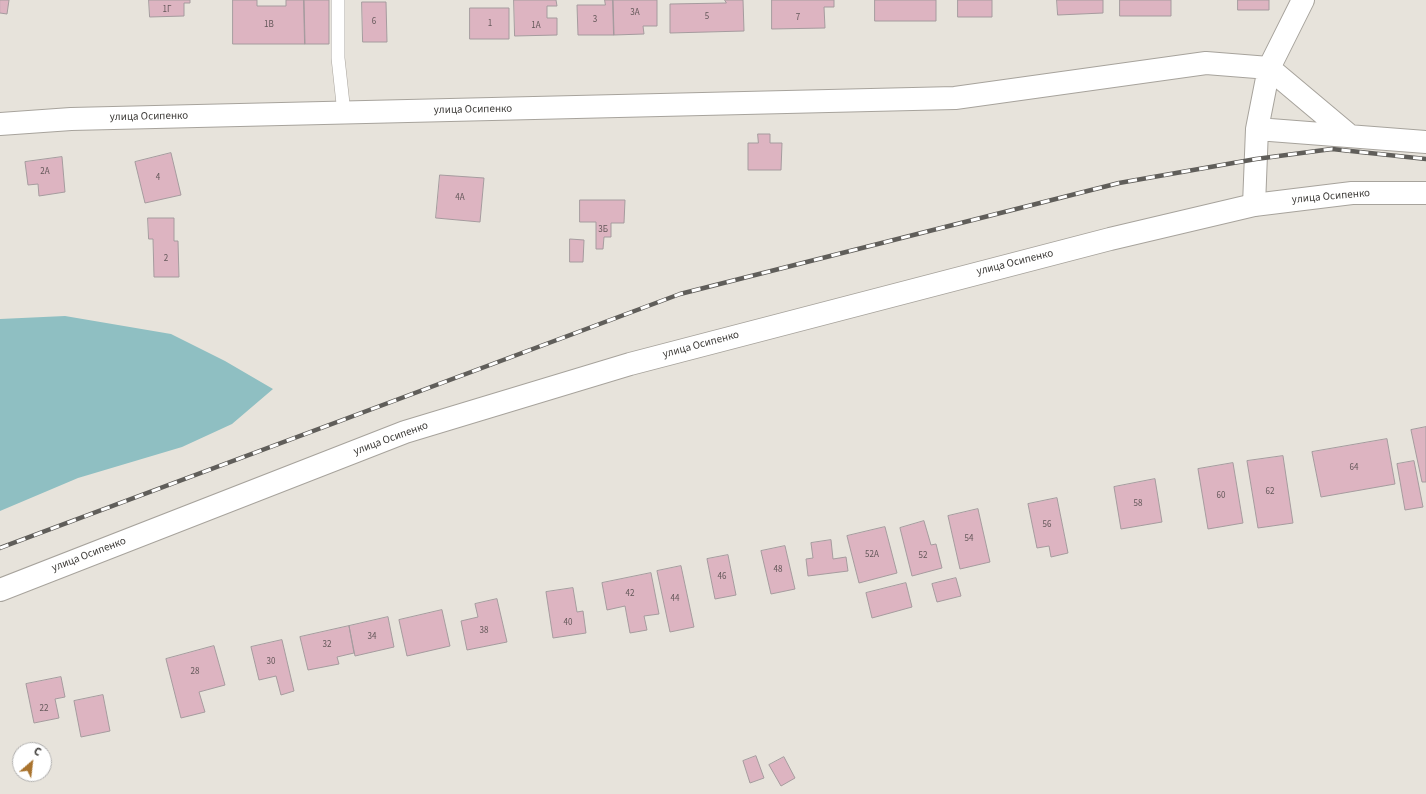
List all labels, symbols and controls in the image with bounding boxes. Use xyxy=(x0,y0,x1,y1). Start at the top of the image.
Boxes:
house number: 1Г xyxy=(163,5,171,15)
house number: 3А xyxy=(630,8,640,18)
house number: 5 xyxy=(705,12,709,22)
house number: 7 xyxy=(796,13,800,23)
house number: 3 xyxy=(593,15,597,25)
house number: 6 xyxy=(372,17,376,27)
house number: 1 xyxy=(488,19,492,29)
house number: 1В xyxy=(264,20,274,30)
house number: 1А xyxy=(531,21,541,31)
street label: улица Осипенко xyxy=(434,103,512,117)
street label: улица Осипенко xyxy=(110,110,188,124)
house number: 2А xyxy=(40,167,50,177)
house number: 4 xyxy=(156,173,160,183)
street label: улица Осипенко xyxy=(1291,187,1371,207)
house number: 4А xyxy=(455,193,465,203)
house number: 3Б xyxy=(598,225,608,235)
street label: улица Осипенко xyxy=(975,247,1055,279)
house number: 2 xyxy=(164,254,168,264)
street label: улица Осипенко xyxy=(661,328,741,362)
street label: улица Осипенко xyxy=(352,419,430,459)
house number: 64 xyxy=(1350,463,1358,473)
house number: 62 xyxy=(1266,487,1274,497)
house number: 60 xyxy=(1217,491,1225,501)
house number: 58 xyxy=(1134,499,1142,509)
house number: 56 xyxy=(1043,520,1051,530)
house number: 54 xyxy=(965,534,973,544)
street label: улица Осипенко xyxy=(50,535,128,575)
house number: 52А xyxy=(865,550,879,560)
house number: 52 xyxy=(919,551,927,561)
house number: 48 xyxy=(774,565,782,575)
house number: 46 xyxy=(718,572,726,582)
house number: 42 xyxy=(626,589,634,599)
house number: 44 xyxy=(671,594,679,604)
house number: 40 xyxy=(564,618,572,628)
house number: 38 xyxy=(480,626,488,636)
house number: 34 xyxy=(368,632,376,642)
house number: 32 xyxy=(323,640,331,650)
house number: 30 xyxy=(267,657,275,667)
house number: 28 xyxy=(191,667,199,677)
house number: 22 xyxy=(40,704,48,714)
north arrow xyxy=(12,742,52,782)
text: С xyxy=(31,744,44,760)

